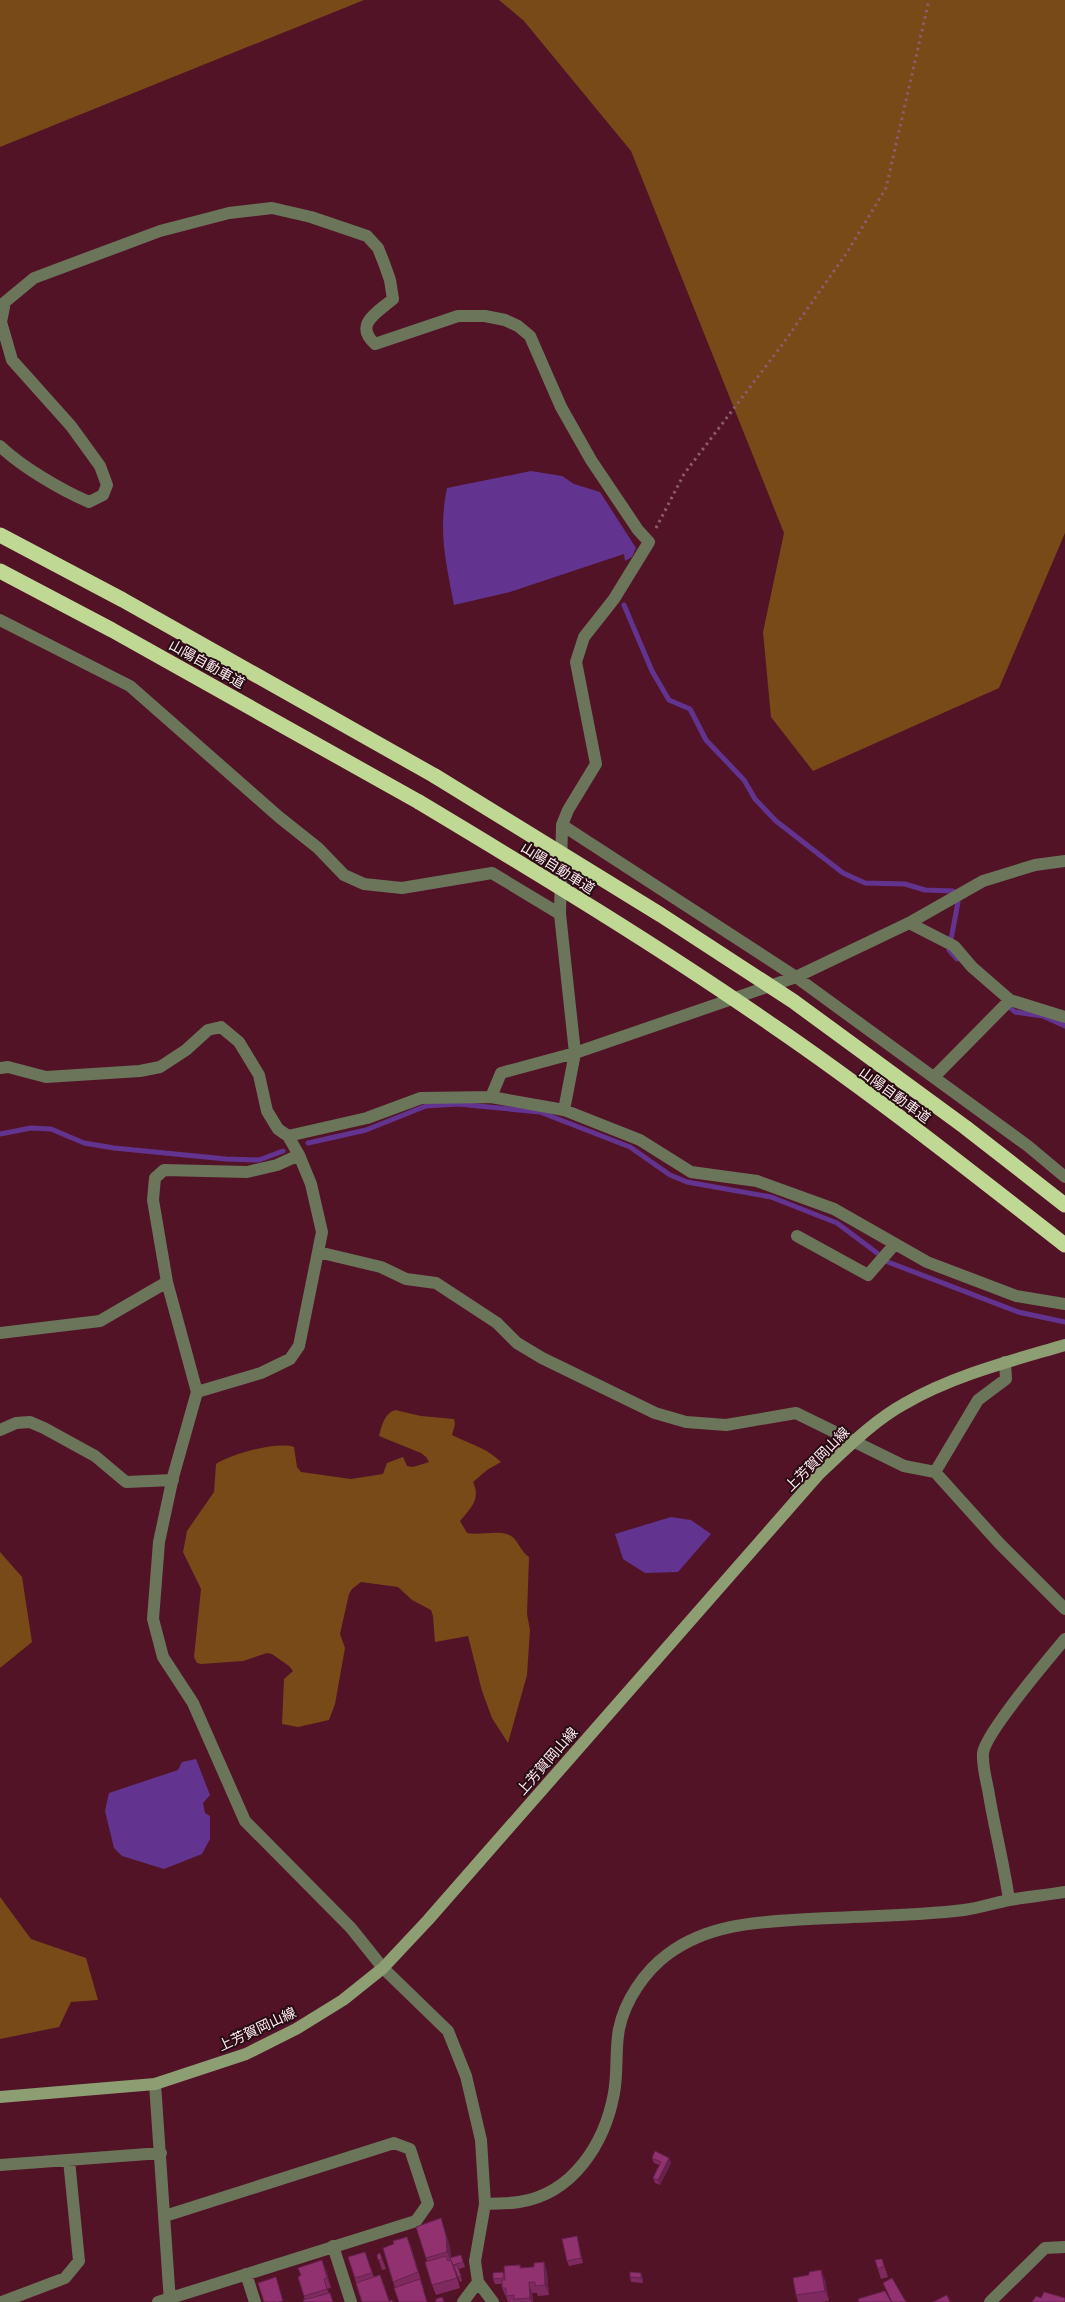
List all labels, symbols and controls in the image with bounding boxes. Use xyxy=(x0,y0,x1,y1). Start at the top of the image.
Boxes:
street label: 山陽自動車道 xyxy=(166,637,248,691)
street label: 山陽自動車道 xyxy=(518,839,598,897)
street label: 山陽自動車道 xyxy=(856,1064,934,1126)
street label: 上芳賀岡山線 xyxy=(782,1424,852,1494)
street label: 上芳賀岡山線 xyxy=(513,1724,581,1798)
street label: 上芳賀岡山線 xyxy=(216,2004,298,2054)

